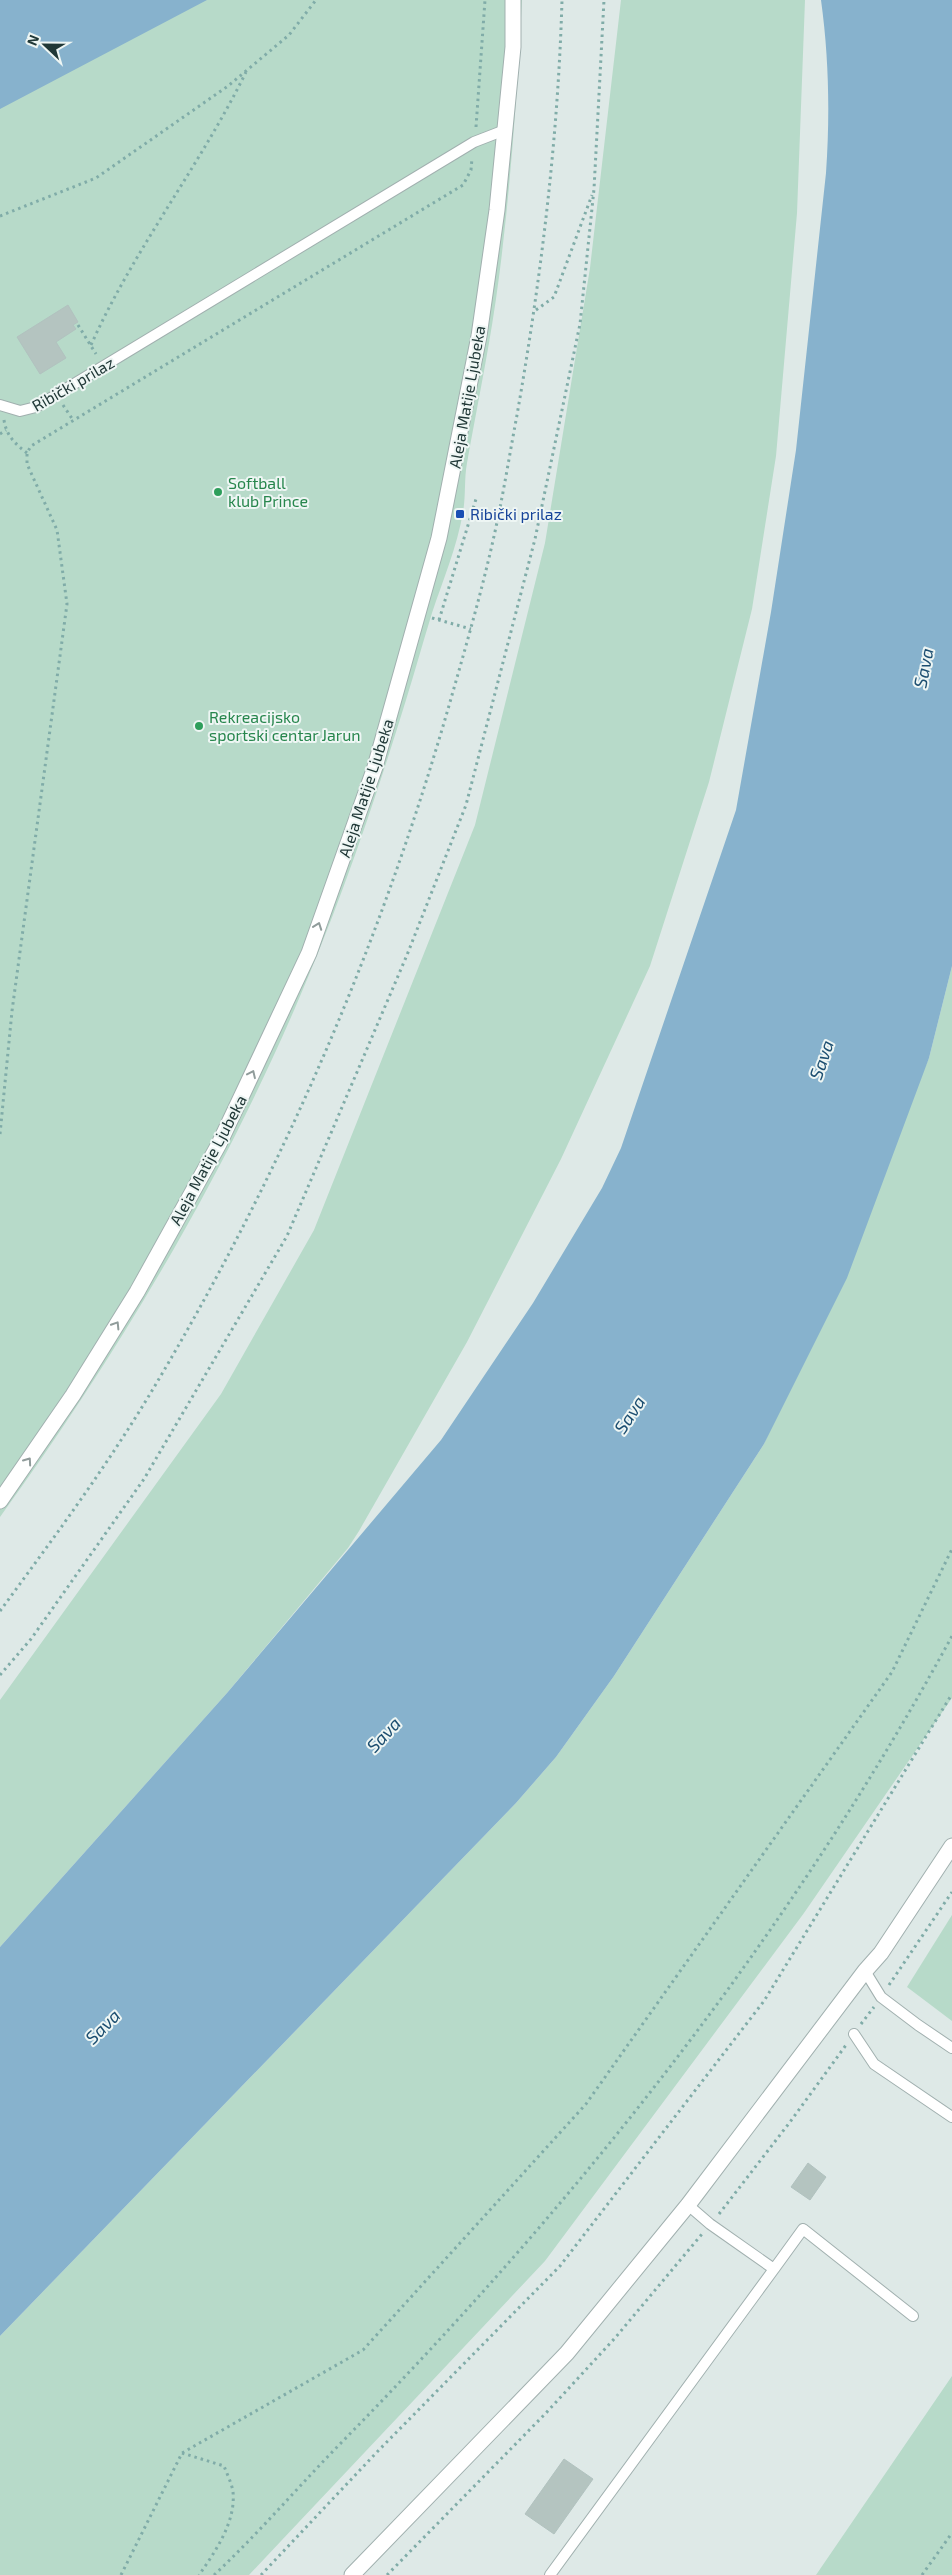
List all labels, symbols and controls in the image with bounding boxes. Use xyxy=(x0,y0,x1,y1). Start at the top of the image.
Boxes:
north arrow xyxy=(20,20,70,70)
text: N xyxy=(23,32,42,48)
street label: Aleja Matije Ljubeka xyxy=(445,324,489,470)
street label: Ribički prilaz xyxy=(28,352,117,415)
place label: Softball klub Prince xyxy=(228,473,308,510)
marker: Softball klub Prince xyxy=(212,486,224,498)
place label: Ribički prilaz xyxy=(470,504,562,523)
marker: Ribički prilaz xyxy=(454,508,466,520)
water label: Sava xyxy=(908,646,938,690)
place label: Rekreacijsko sportski centar Jarun xyxy=(209,707,361,744)
street label: Aleja Matije Ljubeka xyxy=(334,716,398,860)
marker: Rekreacijsko sportski centar Jarun xyxy=(193,720,205,732)
one-way arrow xyxy=(312,922,322,931)
water label: Sava xyxy=(804,1037,838,1082)
one-way arrow xyxy=(245,1070,256,1079)
street label: Aleja Matije Ljubeka xyxy=(165,1091,251,1229)
one-way arrow xyxy=(110,1321,120,1330)
water label: Sava xyxy=(609,1392,649,1437)
one-way arrow xyxy=(22,1457,31,1467)
water label: Sava xyxy=(361,1712,405,1757)
water label: Sava xyxy=(80,2004,124,2048)

